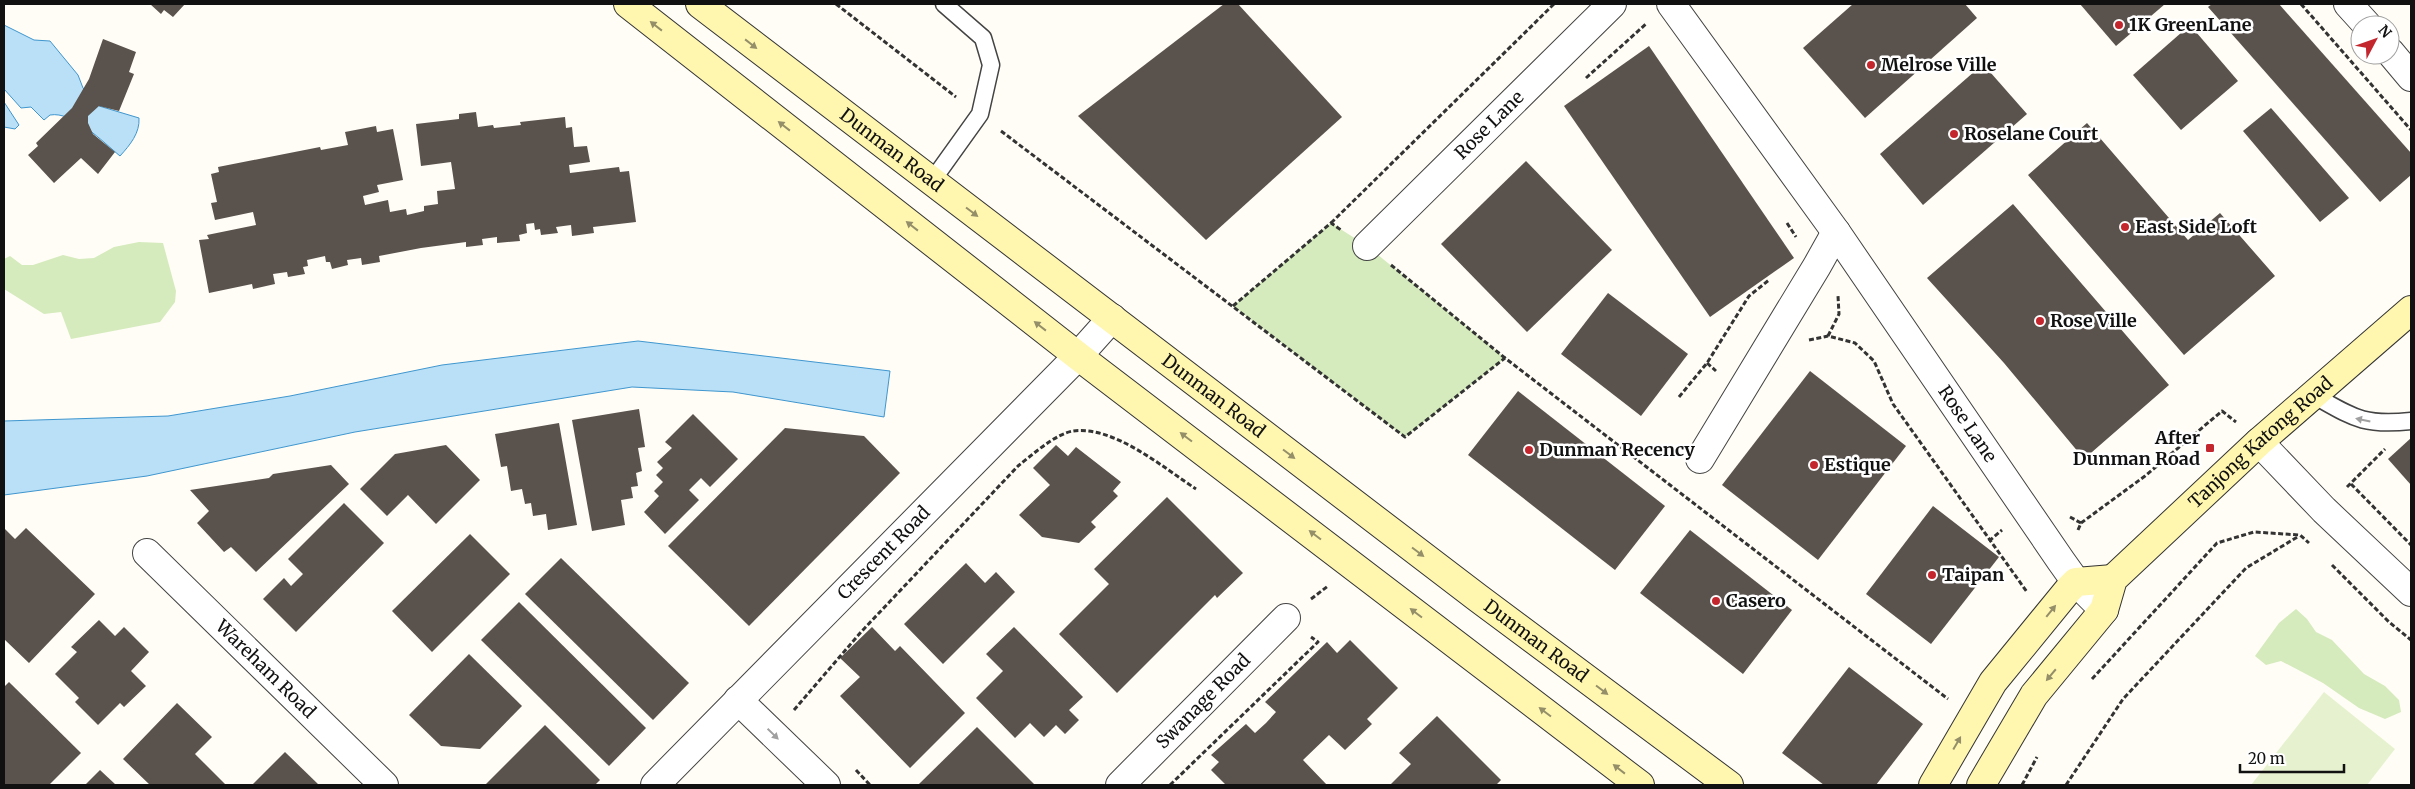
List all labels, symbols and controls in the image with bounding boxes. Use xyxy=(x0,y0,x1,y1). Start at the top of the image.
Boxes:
place label: 1K GreenLane xyxy=(2129,13,2252,36)
north arrow xyxy=(2350,15,2400,65)
marker: 1K GreenLane xyxy=(2113,19,2125,31)
one-way arrow xyxy=(650,20,663,31)
text: N xyxy=(2374,21,2395,42)
one-way arrow xyxy=(745,38,758,49)
place label: Melrose Ville xyxy=(1881,53,1997,76)
marker: Melrose Ville xyxy=(1865,59,1877,71)
street label: Rose Lane xyxy=(1450,86,1528,164)
street label: Dunman Road xyxy=(835,103,948,197)
one-way arrow xyxy=(778,120,791,131)
place label: Roselane Court xyxy=(1964,122,2099,145)
marker: Roselane Court xyxy=(1948,128,1960,140)
one-way arrow xyxy=(965,206,978,217)
place label: East Side Loft xyxy=(2135,215,2258,238)
one-way arrow xyxy=(906,220,919,231)
marker: East Side Loft xyxy=(2119,221,2131,233)
place label: Rose Ville xyxy=(2050,309,2137,332)
marker: Rose Ville xyxy=(2034,315,2046,327)
one-way arrow xyxy=(1034,320,1047,331)
street label: Dunman Road xyxy=(1157,349,1270,443)
street label: Tanjong Katong Road xyxy=(2183,371,2337,513)
street label: Rose Lane xyxy=(1933,381,2002,467)
one-way arrow xyxy=(2355,416,2370,424)
place label: After Dunman Road xyxy=(2073,426,2200,470)
one-way arrow xyxy=(1179,432,1193,442)
place label: Dunman Recency xyxy=(1539,438,1695,461)
marker: After Dunman Road xyxy=(2204,442,2216,454)
marker: Dunman Recency xyxy=(1523,444,1535,456)
one-way arrow xyxy=(1282,448,1295,459)
place label: Estique xyxy=(1824,453,1891,476)
marker: Estique xyxy=(1808,459,1820,471)
street label: Crescent Road xyxy=(832,501,935,604)
one-way arrow xyxy=(1309,530,1322,541)
one-way arrow xyxy=(1411,547,1424,558)
place label: Taipan xyxy=(1942,563,2004,586)
marker: Taipan xyxy=(1926,569,1938,581)
place label: Casero xyxy=(1726,589,1786,612)
street label: Dunman Road xyxy=(1479,594,1593,687)
marker: Casero xyxy=(1710,595,1722,607)
one-way arrow xyxy=(2046,605,2057,618)
one-way arrow xyxy=(1410,607,1423,618)
street label: Wareham Road xyxy=(210,614,321,723)
street label: Swanage Road xyxy=(1151,648,1255,753)
one-way arrow xyxy=(2045,668,2056,681)
one-way arrow xyxy=(1595,685,1608,696)
one-way arrow xyxy=(1539,706,1552,717)
one-way arrow xyxy=(767,728,779,740)
one-way arrow xyxy=(1953,736,1962,750)
scale bar xyxy=(2240,742,2344,774)
text: 20 m xyxy=(2248,749,2285,768)
one-way arrow xyxy=(1613,763,1626,774)

